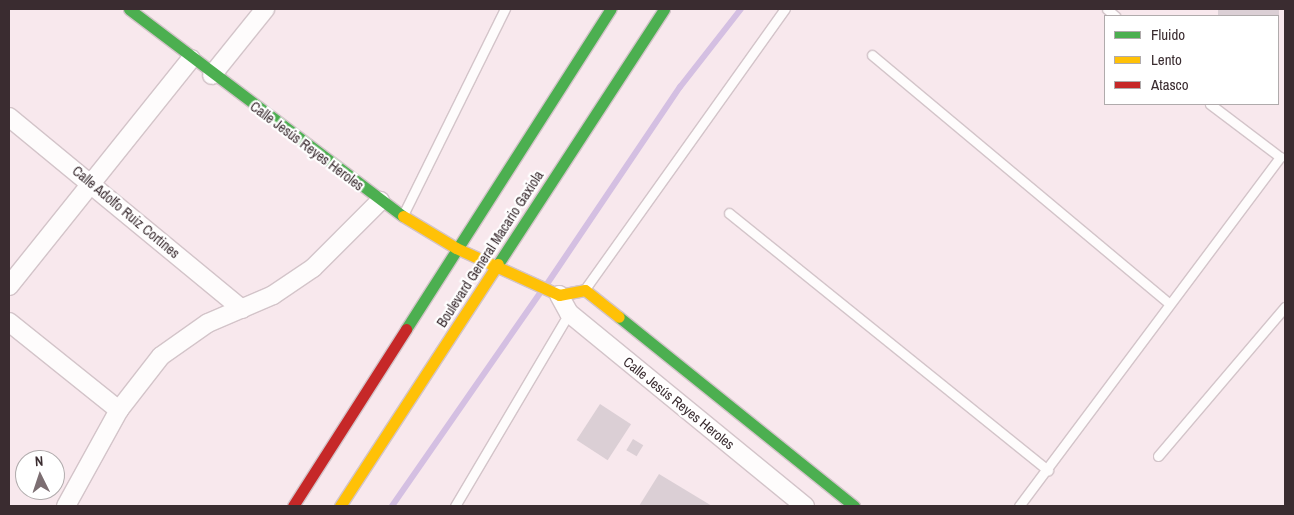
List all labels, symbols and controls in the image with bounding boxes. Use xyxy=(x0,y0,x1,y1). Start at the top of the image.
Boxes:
legend xyxy=(1104,15,1279,105)
text: Fluido xyxy=(1151,24,1185,45)
text: Lento xyxy=(1151,49,1182,70)
text: Atasco xyxy=(1151,74,1189,95)
street label: Calle Jesús Reyes Heroles xyxy=(247,98,367,194)
street label: Calle Adolfo Ruiz Cortines xyxy=(69,162,183,262)
street label: Boulevard General Macario Gaxiola xyxy=(433,168,547,330)
street label: Calle Jesús Reyes Heroles xyxy=(620,353,738,453)
north arrow xyxy=(15,450,65,500)
text: N xyxy=(34,452,44,470)

